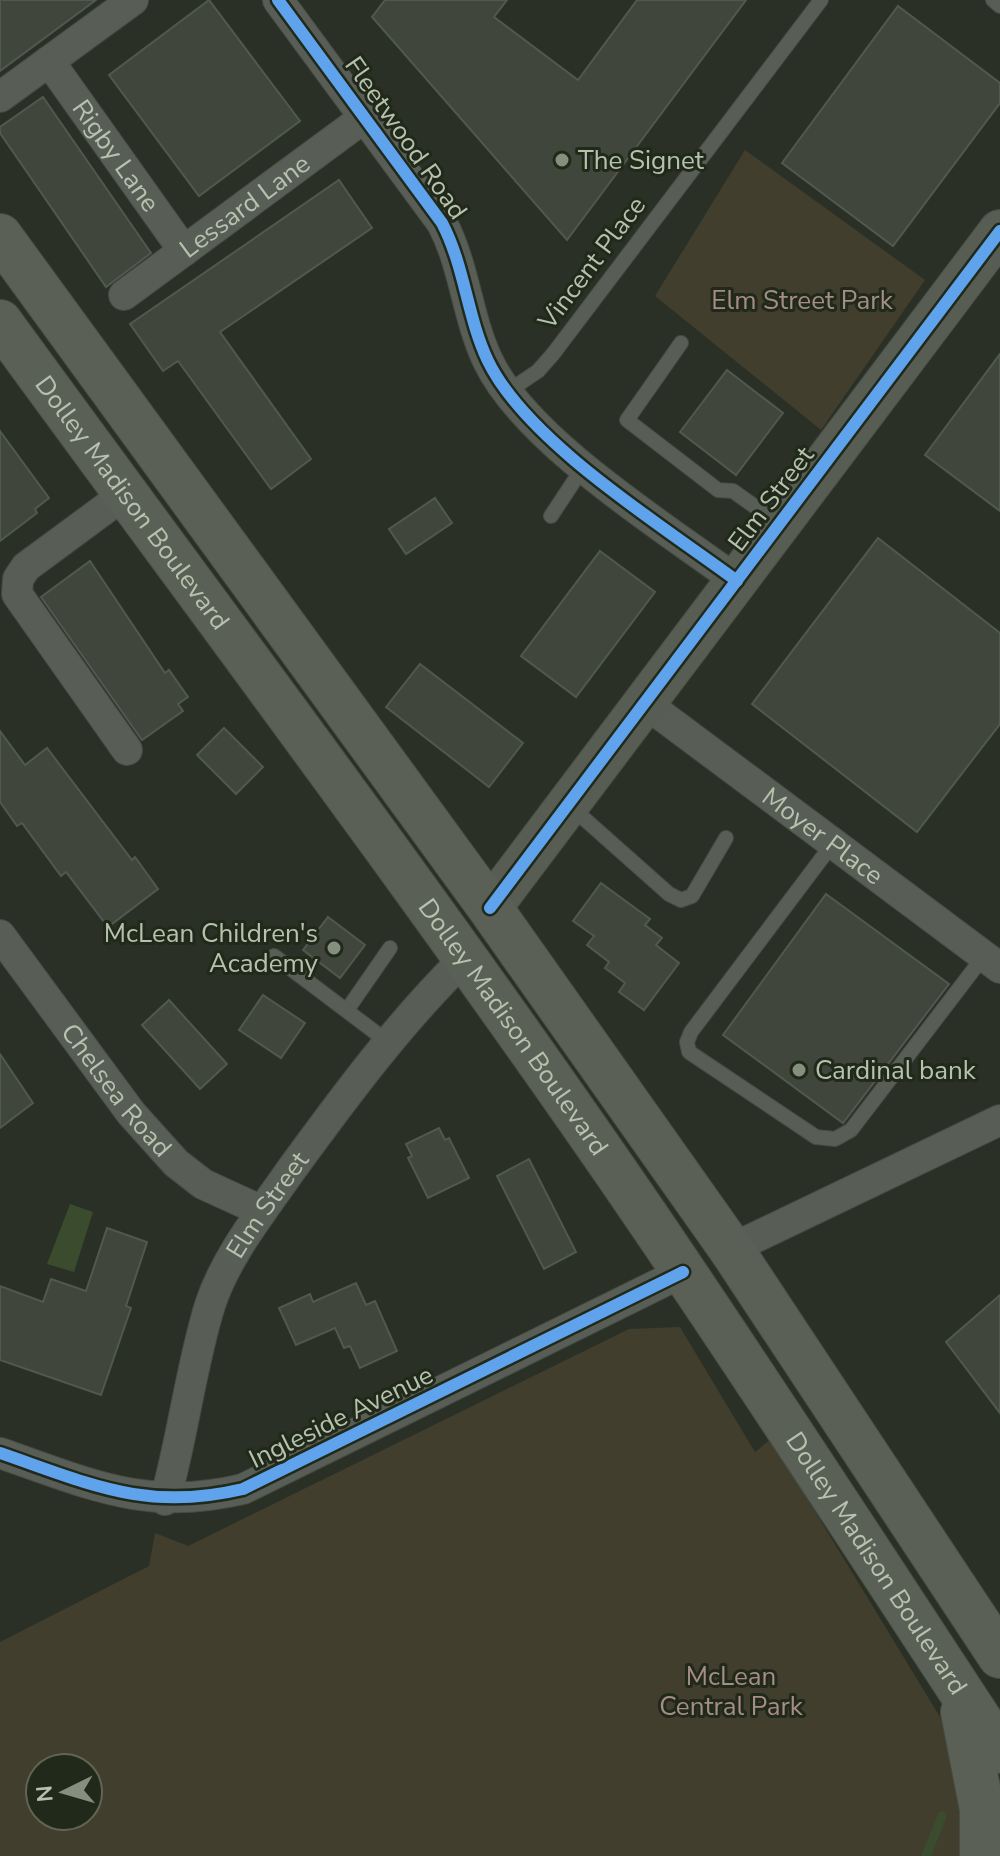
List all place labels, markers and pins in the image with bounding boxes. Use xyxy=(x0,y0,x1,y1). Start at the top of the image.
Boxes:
place label: The Signet xyxy=(578,143,705,178)
marker: The Signet xyxy=(553,151,571,169)
place label: McLean Children's Academy xyxy=(104,916,319,981)
marker: McLean Children's Academy xyxy=(325,939,343,957)
place label: Cardinal bank xyxy=(815,1053,977,1088)
marker: Cardinal bank xyxy=(790,1061,808,1079)

